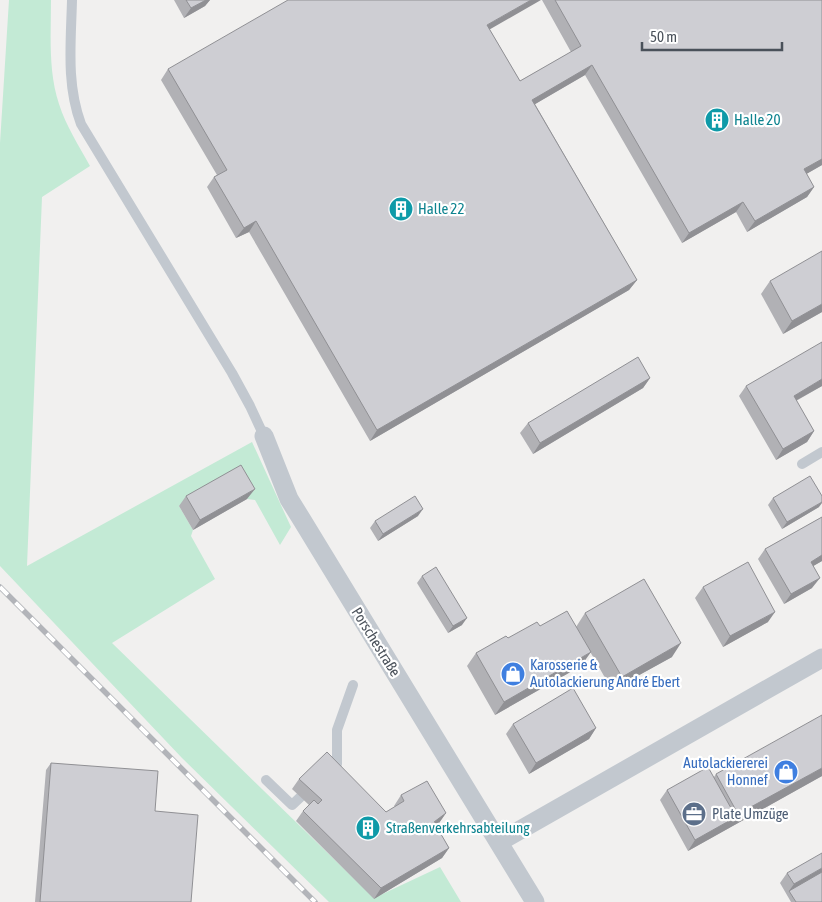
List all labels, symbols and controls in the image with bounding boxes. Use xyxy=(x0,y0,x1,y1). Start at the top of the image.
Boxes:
scale bar xyxy=(642,20,782,52)
text: 50 m xyxy=(650,28,677,45)
building icon: Halle 20 xyxy=(704,107,730,133)
place label: Halle 20 xyxy=(734,111,780,128)
building icon: Halle 22 xyxy=(388,196,414,222)
place label: Halle 22 xyxy=(418,200,464,217)
street label: Porschestraße xyxy=(348,604,404,680)
place label: Karosserie & Autolackierung André Ebert xyxy=(530,656,680,690)
shop icon: Karosserie & Autolackierung André Ebert xyxy=(500,661,526,687)
place label: Autolackiererei Honnef xyxy=(683,754,768,788)
shop icon: Autolackiererei Honnef xyxy=(773,759,799,785)
office icon: Plate Umzüge xyxy=(681,801,707,827)
place label: Plate Umzüge xyxy=(712,805,789,822)
building icon: Straßenverkehrsabteilung xyxy=(355,815,381,841)
place label: Straßenverkehrsabteilung xyxy=(386,819,530,836)

